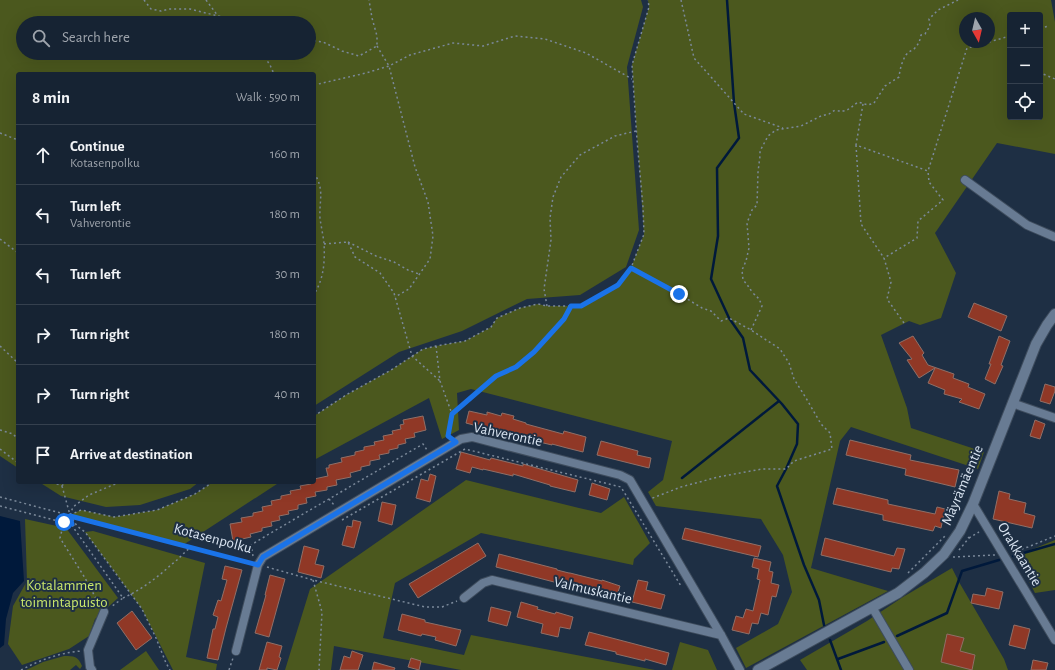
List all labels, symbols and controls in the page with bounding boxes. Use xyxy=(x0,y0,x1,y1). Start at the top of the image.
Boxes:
north arrow xyxy=(959,12,995,48)
map controls xyxy=(1007,12,1043,120)
button: + xyxy=(1007,12,1043,48)
search box xyxy=(16,16,316,60)
icon: search xyxy=(30,27,52,49)
text: Search here xyxy=(62,30,130,45)
button: − xyxy=(1007,48,1043,84)
button: locate xyxy=(1007,84,1043,120)
text: 8 min xyxy=(32,89,70,106)
text: Walk · 590 m xyxy=(236,91,300,104)
text: Continue xyxy=(70,139,125,154)
icon: ahead xyxy=(32,144,54,166)
text: 160 m xyxy=(270,148,300,161)
text: Kotasenpolku xyxy=(70,157,140,170)
text: Turn left xyxy=(70,199,121,214)
icon: left xyxy=(32,204,54,226)
text: 180 m xyxy=(270,208,300,221)
text: Vahverontie xyxy=(70,217,131,230)
icon: left xyxy=(32,264,54,286)
text: Turn left xyxy=(70,267,121,282)
text: 30 m xyxy=(275,268,300,281)
route end xyxy=(670,285,688,303)
icon: right xyxy=(32,324,54,346)
text: Turn right xyxy=(70,327,129,342)
text: 180 m xyxy=(270,328,300,341)
icon: right xyxy=(32,384,54,406)
text: Turn right xyxy=(70,387,129,402)
text: 40 m xyxy=(274,388,300,401)
street label: Vahverontie xyxy=(472,420,544,449)
street label: Mäyrämäentie xyxy=(939,443,986,527)
icon: arrive xyxy=(32,444,54,466)
text: Arrive at destination xyxy=(70,447,193,462)
route start xyxy=(55,513,73,531)
street label: Orakkaantie xyxy=(995,520,1044,589)
street label: Kotasenpolku xyxy=(172,521,254,556)
street label: Valmuskantie xyxy=(552,574,634,607)
park label: Kotalammen toimintapuisto xyxy=(20,578,108,610)

